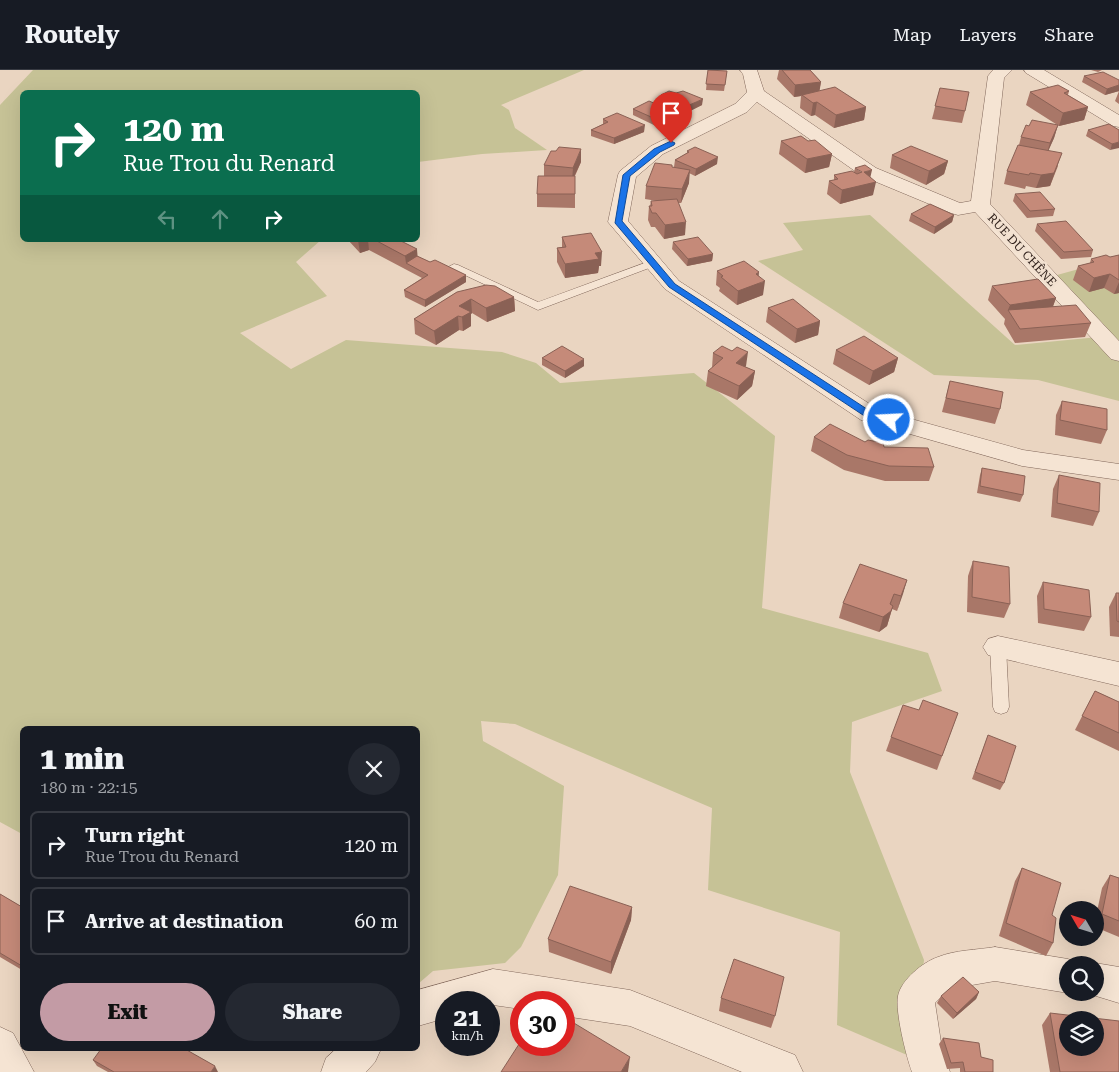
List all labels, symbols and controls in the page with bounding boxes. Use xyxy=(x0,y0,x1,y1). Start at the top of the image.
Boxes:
text: Routely xyxy=(25,21,120,49)
text: Map xyxy=(893,24,932,45)
text: Layers xyxy=(960,24,1016,45)
text: Share xyxy=(1044,24,1094,45)
pin xyxy=(650,92,692,143)
icon: arrive xyxy=(657,99,685,127)
text: 120 m xyxy=(123,109,224,150)
icon: right xyxy=(40,110,105,175)
text: Rue Trou du Renard xyxy=(123,151,335,176)
icon: left xyxy=(153,205,181,233)
icon: ahead xyxy=(206,205,234,233)
icon: right xyxy=(259,205,287,233)
street label: RUE DU CHÊNE xyxy=(985,211,1059,289)
position arrow xyxy=(862,393,914,445)
text: 1 min xyxy=(40,741,124,776)
button: close xyxy=(348,743,400,795)
text: 180 m · 22:15 xyxy=(40,778,138,797)
text: Turn right xyxy=(85,824,185,847)
icon: right xyxy=(42,831,70,859)
text: 120 m xyxy=(344,834,398,857)
text: Rue Trou du Renard xyxy=(85,847,239,866)
north arrow xyxy=(1059,901,1104,946)
map controls xyxy=(1059,901,1104,1056)
icon: arrive xyxy=(42,907,70,935)
text: Arrive at destination xyxy=(85,910,283,933)
text: 60 m xyxy=(355,910,398,933)
button: search xyxy=(1059,956,1104,1001)
button: Exit xyxy=(40,983,215,1041)
button: Share xyxy=(225,983,400,1041)
speed limit sign: 30 xyxy=(510,991,575,1056)
text: 21 xyxy=(453,1003,482,1032)
button: layers xyxy=(1059,1011,1104,1056)
text: km/h xyxy=(451,1029,484,1043)

